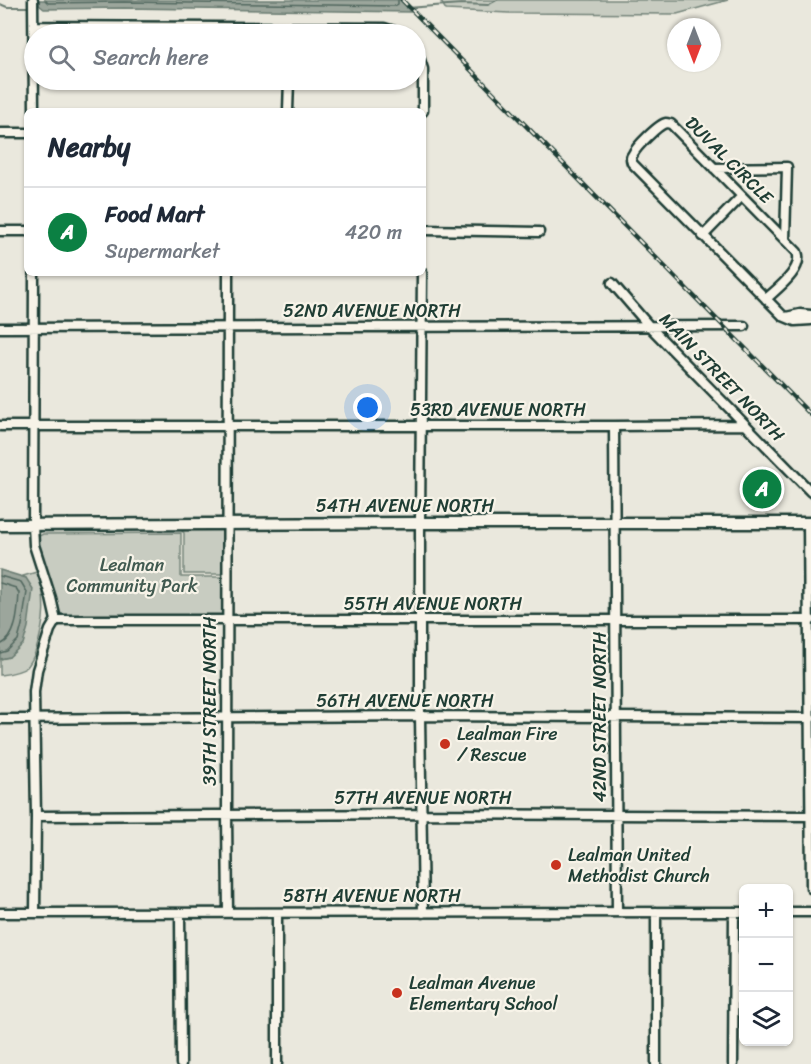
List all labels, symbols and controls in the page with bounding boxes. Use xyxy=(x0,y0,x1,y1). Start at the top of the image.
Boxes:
north arrow xyxy=(667,18,721,72)
search box xyxy=(24,24,426,90)
text: Search here xyxy=(93,38,209,77)
icon: search xyxy=(45,41,78,74)
street label: DUVAL CIRCLE xyxy=(677,108,782,213)
text: Nearby xyxy=(48,124,130,170)
text: Food Mart xyxy=(105,195,204,234)
text: A xyxy=(61,215,74,250)
text: 420 m xyxy=(345,215,402,250)
text: Supermarket xyxy=(105,234,220,269)
street label: 52ND AVENUE NORTH xyxy=(283,295,461,327)
street label: MAIN STREET NORTH xyxy=(651,305,793,450)
your location xyxy=(353,393,382,422)
street label: 53RD AVENUE NORTH xyxy=(410,394,586,426)
pin: A xyxy=(742,466,782,512)
street label: 54TH AVENUE NORTH xyxy=(316,490,495,522)
park label: Lealman Community Park xyxy=(66,549,198,602)
street label: 55TH AVENUE NORTH xyxy=(344,588,522,620)
street label: 39TH STREET NORTH xyxy=(194,616,226,786)
street label: 42ND STREET NORTH xyxy=(584,632,616,802)
street label: 56TH AVENUE NORTH xyxy=(316,685,494,717)
place label: Lealman Fire / Rescue xyxy=(457,718,557,771)
marker: Lealman Fire / Rescue xyxy=(438,737,452,751)
street label: 57TH AVENUE NORTH xyxy=(334,782,512,814)
place label: Lealman United Methodist Church xyxy=(568,839,710,892)
marker: Lealman United Methodist Church xyxy=(549,858,563,872)
street label: 58TH AVENUE NORTH xyxy=(283,880,461,912)
map controls xyxy=(739,884,793,1046)
button: + xyxy=(739,884,793,938)
button: − xyxy=(739,938,793,992)
place label: Lealman Avenue Elementary School xyxy=(409,967,558,1020)
marker: Lealman Avenue Elementary School xyxy=(390,986,404,1000)
button: layers xyxy=(739,992,793,1046)

